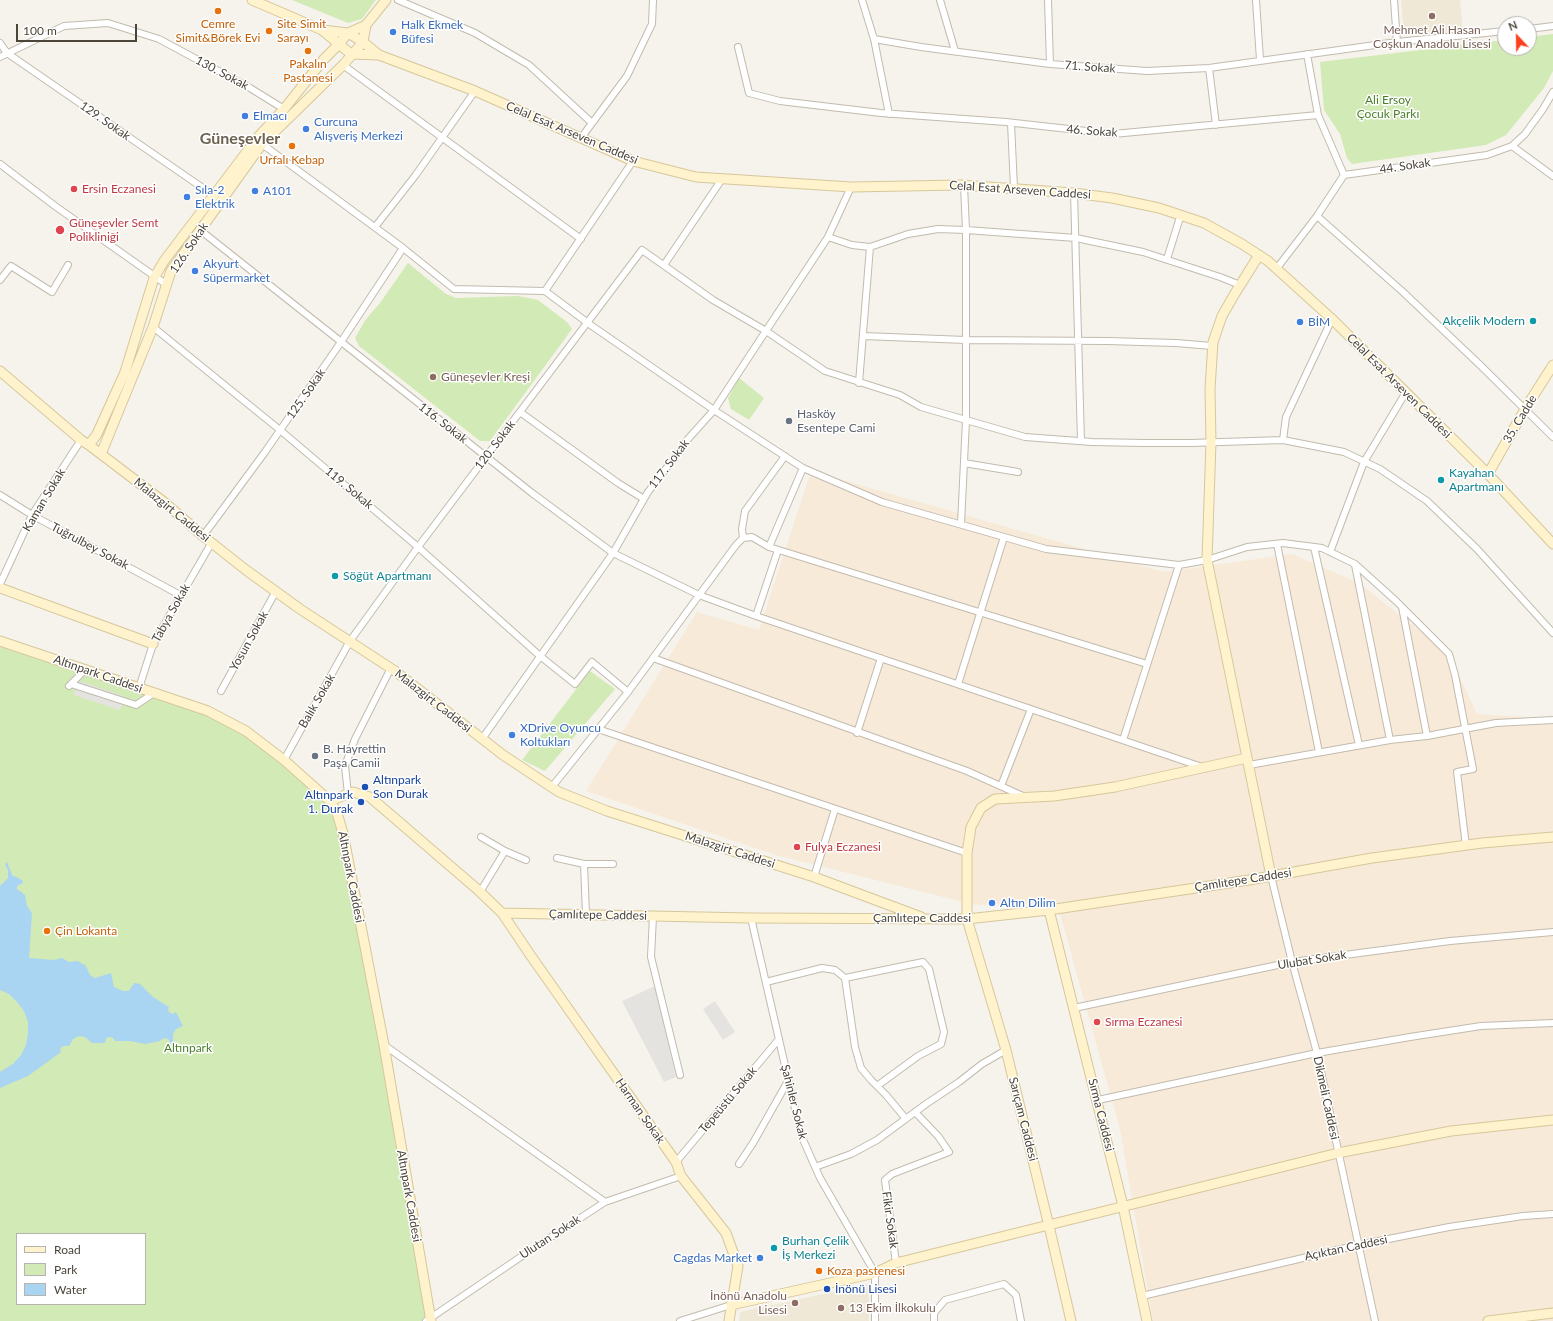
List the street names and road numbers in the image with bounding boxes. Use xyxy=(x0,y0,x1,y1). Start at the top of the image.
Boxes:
street label: 130. Sokak xyxy=(193,53,251,93)
street label: 71. Sokak xyxy=(1064,58,1116,76)
street label: 129. Sokak xyxy=(77,98,133,144)
street label: Celal Esat Arseven Caddesi xyxy=(504,99,640,167)
street label: 46. Sokak xyxy=(1066,122,1118,140)
street label: 44. Sokak xyxy=(1379,155,1431,177)
street label: Celal Esat Arseven Caddesi xyxy=(949,178,1091,202)
street label: 126. Sokak xyxy=(167,220,211,276)
street label: Celal Esat Arseven Caddesi xyxy=(1344,331,1454,441)
street label: 125. Sokak xyxy=(283,366,329,422)
street label: 35. Cadde xyxy=(1500,392,1540,446)
street label: 116. Sokak xyxy=(416,399,470,447)
street label: 120. Sokak xyxy=(472,417,518,473)
street label: 117. Sokak xyxy=(646,436,692,492)
street label: 119. Sokak xyxy=(322,464,376,512)
street label: Kaman Sokak xyxy=(20,466,68,534)
street label: Malazgirt Caddesi xyxy=(131,475,213,545)
street label: Tuğrulbey Sokak xyxy=(49,519,131,573)
street label: Tabya Sokak xyxy=(149,581,193,645)
street label: Yosun Sokak xyxy=(227,609,271,673)
street label: Altınpark Caddesi xyxy=(52,652,144,696)
street label: Malazgirt Caddesi xyxy=(392,666,474,736)
street label: Balık Sokak xyxy=(296,671,338,731)
street label: Malazgirt Caddesi xyxy=(683,829,777,871)
street label: Altınpark Caddesi xyxy=(335,830,367,924)
street label: Çamlıtepe Caddesi xyxy=(1193,865,1293,895)
street label: Çamlıtepe Caddesi xyxy=(549,907,647,923)
street label: Çamlıtepe Caddesi xyxy=(873,911,971,925)
street label: Ulubat Sokak xyxy=(1276,947,1348,973)
street label: Dikmeli Caddesi xyxy=(1310,1055,1342,1141)
street label: Şahinler Sokak xyxy=(778,1063,810,1141)
street label: Tepeüstü Sokak xyxy=(696,1064,760,1136)
street label: Sarıçam Caddesi xyxy=(1006,1075,1040,1163)
street label: Harman Sokak xyxy=(612,1076,668,1146)
street label: Sırma Caddesi xyxy=(1085,1077,1117,1153)
street label: Altınpark Caddesi xyxy=(394,1149,424,1243)
street label: Fikir Sokak xyxy=(879,1191,901,1249)
street label: Ulutan Sokak xyxy=(517,1212,583,1262)
street label: Açıktan Caddesi xyxy=(1303,1232,1389,1264)

